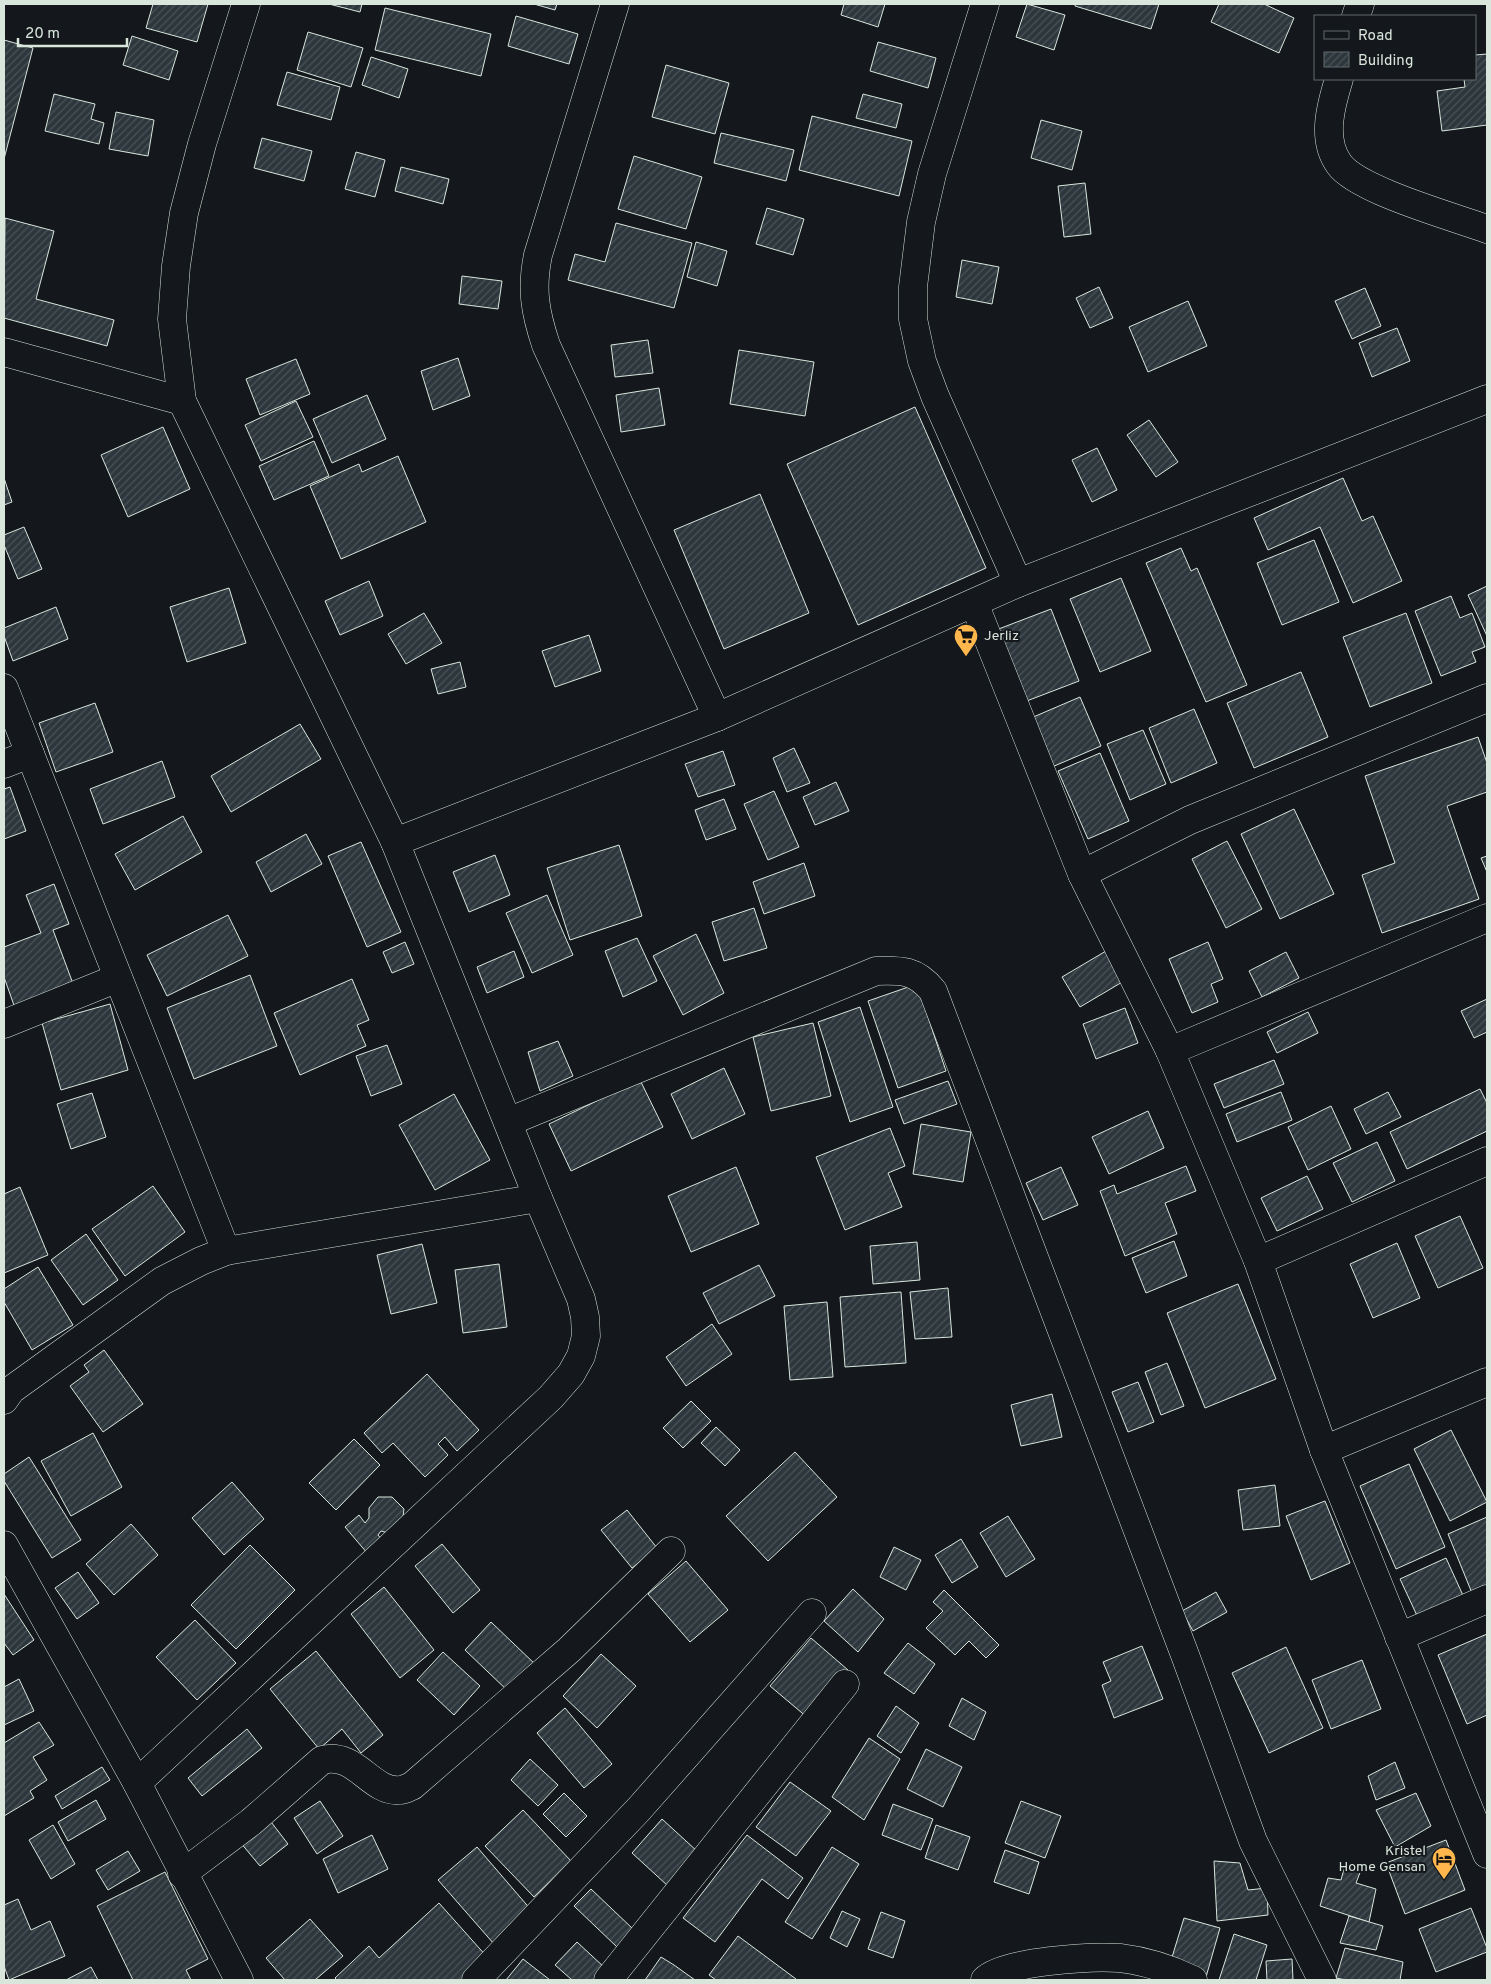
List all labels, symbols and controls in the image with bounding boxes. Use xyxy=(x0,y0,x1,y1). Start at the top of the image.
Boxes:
scale bar xyxy=(18,15,126,47)
legend xyxy=(1314,15,1476,80)
text: 20 m xyxy=(25,25,60,44)
text: Road xyxy=(1358,27,1393,46)
text: Building xyxy=(1358,52,1413,71)
supermarket icon: Jerliz xyxy=(953,623,979,657)
place label: Jerliz xyxy=(984,628,1019,645)
place label: Kristel Home Gensan xyxy=(1339,1843,1426,1876)
hotel icon: Kristel Home Gensan xyxy=(1431,1846,1457,1880)

